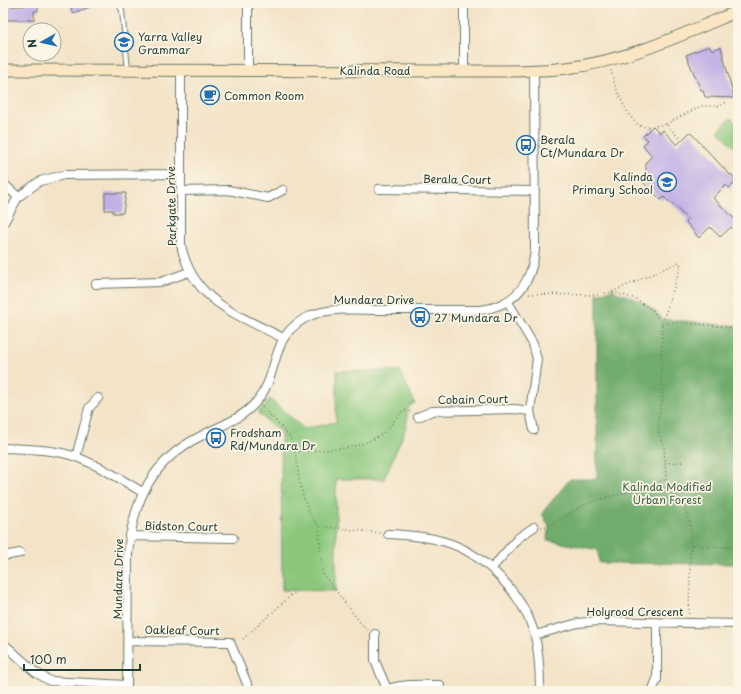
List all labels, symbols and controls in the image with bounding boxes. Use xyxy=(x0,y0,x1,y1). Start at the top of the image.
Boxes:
north arrow xyxy=(22,22,62,62)
place label: Yarra Valley Grammar xyxy=(138,28,202,58)
school or university icon: Yarra Valley Grammar xyxy=(113,31,135,53)
text: N xyxy=(23,38,41,49)
street label: Kalinda Road xyxy=(339,62,411,79)
cafe icon: Common Room xyxy=(199,84,221,106)
place label: Common Room xyxy=(224,87,304,104)
place label: Berala Ct/Mundara Dr xyxy=(540,131,624,161)
bus stop icon: Berala Ct/Mundara Dr xyxy=(515,134,537,156)
street label: Parkgate Drive xyxy=(162,166,180,246)
place label: Kalinda Primary School xyxy=(572,168,653,198)
street label: Berala Court xyxy=(423,170,492,188)
school or university icon: Kalinda Primary School xyxy=(656,171,678,193)
street label: Mundara Drive xyxy=(334,291,415,308)
bus stop icon: 27 Mundara Dr xyxy=(409,306,431,328)
place label: 27 Mundara Dr xyxy=(434,309,517,326)
street label: Cobain Court xyxy=(438,390,509,408)
place label: Frodsham Rd/Mundara Dr xyxy=(230,424,315,454)
bus stop icon: Frodsham Rd/Mundara Dr xyxy=(205,427,227,449)
park label: Kalinda Modified Urban Forest xyxy=(622,478,712,508)
street label: Bidston Court xyxy=(144,517,219,535)
street label: Mundara Drive xyxy=(109,538,127,620)
street label: Holyrood Crescent xyxy=(587,603,684,620)
street label: Oakleaf Court xyxy=(144,621,220,639)
scale bar xyxy=(24,646,140,672)
text: 100 m xyxy=(30,650,67,668)

